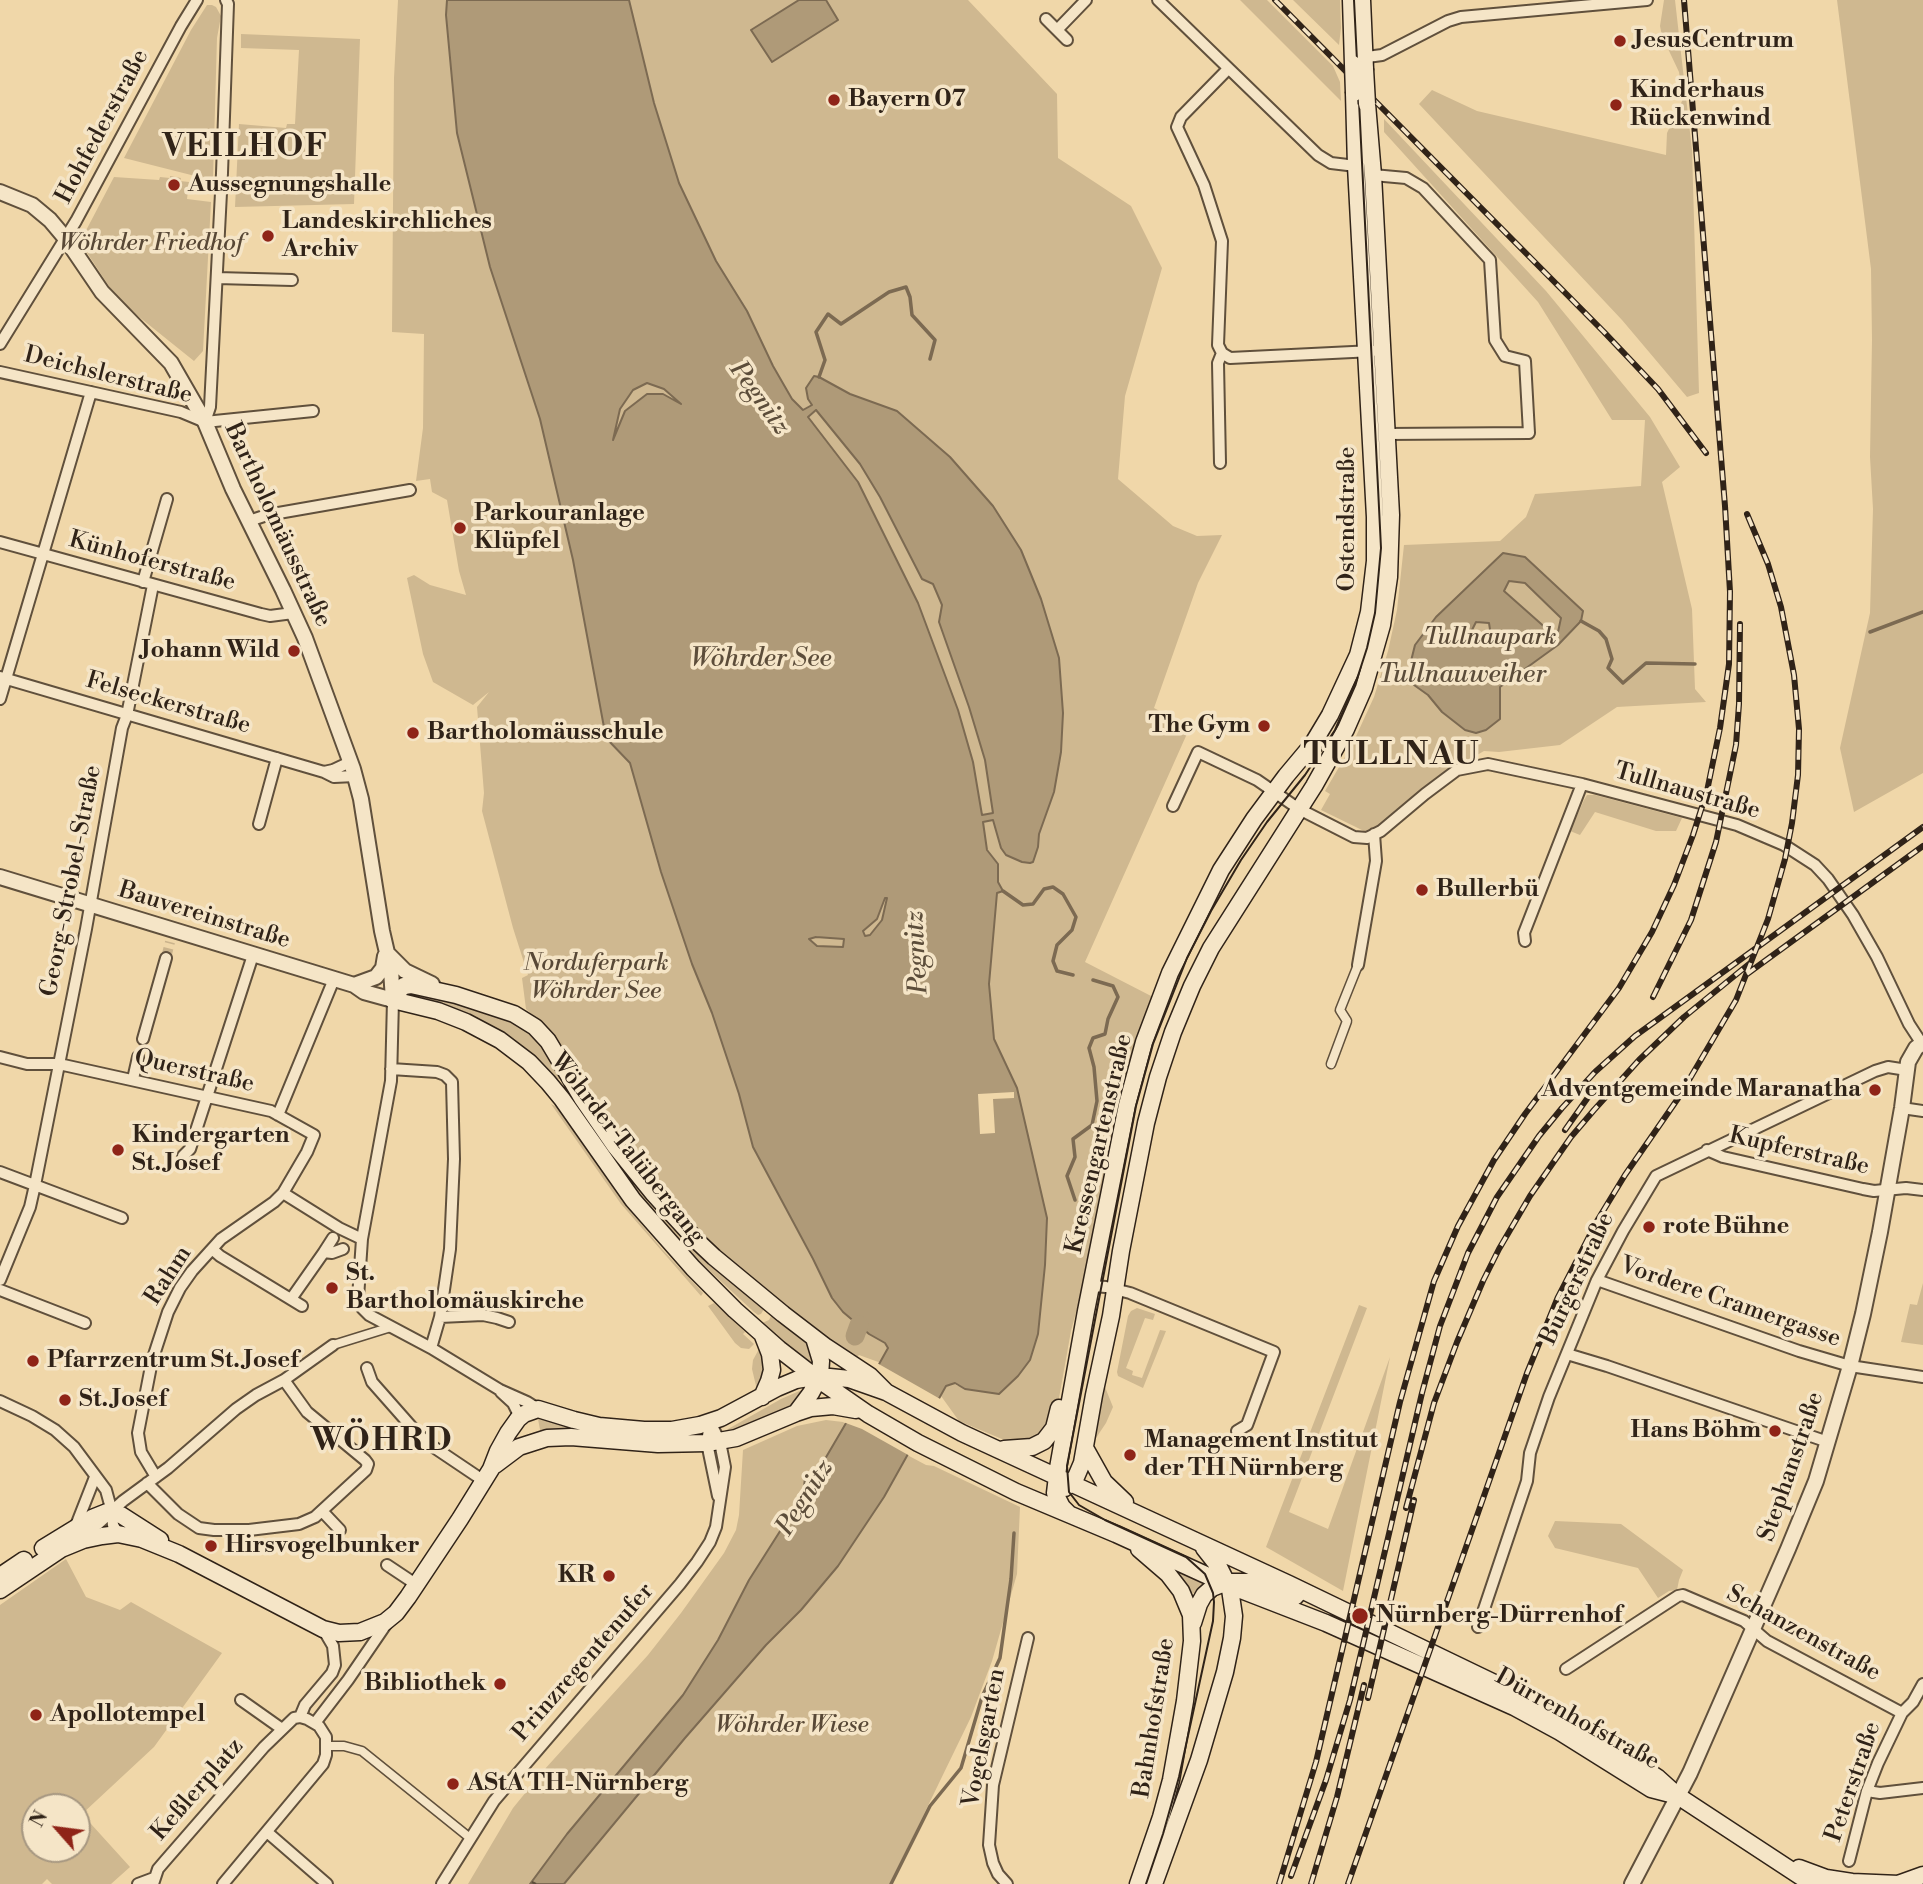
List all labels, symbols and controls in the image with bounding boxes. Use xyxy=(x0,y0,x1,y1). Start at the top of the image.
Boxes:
place label: JesusCentrum xyxy=(1634,27,1794,55)
marker: JesusCentrum xyxy=(1612,33,1628,49)
street label: Hohfederstraße xyxy=(50,45,156,209)
place label: Kinderhaus Rückenwind xyxy=(1630,77,1771,133)
place label: Bayern 07 xyxy=(848,86,966,114)
marker: Bayern 07 xyxy=(826,92,842,108)
marker: Kinderhaus Rückenwind xyxy=(1608,97,1624,113)
district label: VEILHOF xyxy=(163,129,329,167)
place label: Aussegnungshalle xyxy=(188,171,391,199)
marker: Aussegnungshalle xyxy=(166,177,182,193)
place label: Landeskirchliches Archiv xyxy=(282,208,492,264)
marker: Landeskirchliches Archiv xyxy=(260,228,276,244)
park label: Wöhrder Friedhof xyxy=(59,230,243,258)
street label: Deichslerstraße xyxy=(21,341,195,411)
water label: Pegnitz xyxy=(722,356,796,442)
street label: Bartholomäusstraße xyxy=(217,418,337,632)
street label: Ostendstraße xyxy=(1334,446,1362,592)
place label: Parkouranlage Klüpfel xyxy=(474,500,645,556)
marker: Parkouranlage Klüpfel xyxy=(452,520,468,536)
street label: Künhoferstraße xyxy=(66,526,238,598)
park label: Tullnaupark xyxy=(1423,624,1557,652)
place label: Johann Wild xyxy=(141,637,280,665)
marker: Johann Wild xyxy=(286,643,302,659)
water label: Wöhrder See xyxy=(691,644,831,676)
water label: Tullnauweiher xyxy=(1378,660,1546,692)
street label: Felseckerstraße xyxy=(82,667,254,741)
place label: The Gym xyxy=(1149,712,1250,740)
marker: The Gym xyxy=(1256,718,1272,734)
place label: Bartholomäusschule xyxy=(427,719,664,747)
marker: Bartholomäusschule xyxy=(405,725,421,741)
district label: TULLNAU xyxy=(1304,737,1480,775)
street label: Tullnaustraße xyxy=(1611,757,1763,827)
street label: Georg-Strobel-Straße xyxy=(35,763,109,999)
street label: Bauvereinstraße xyxy=(115,876,293,956)
place label: Bullerbü xyxy=(1436,876,1539,904)
marker: Bullerbü xyxy=(1414,882,1430,898)
water label: Pegnitz xyxy=(900,909,936,995)
park label: Norduferpark Wöhrder See xyxy=(523,950,669,1006)
street label: Kressengartenstraße xyxy=(1061,1031,1139,1257)
street label: Querstraße xyxy=(131,1044,257,1100)
street label: Wöhrder Talübergang xyxy=(543,1048,711,1250)
place label: Adventgemeinde Maranatha xyxy=(1541,1076,1861,1104)
marker: Adventgemeinde Maranatha xyxy=(1867,1082,1883,1098)
place label: Kindergarten St. Josef xyxy=(132,1122,290,1178)
street label: Kupferstraße xyxy=(1726,1122,1872,1182)
marker: Kindergarten St. Josef xyxy=(110,1142,126,1158)
street label: Burgerstraße xyxy=(1535,1208,1621,1350)
place label: rote Bühne xyxy=(1663,1213,1789,1241)
marker: rote Bühne xyxy=(1641,1219,1657,1235)
street label: Rahm xyxy=(139,1241,199,1311)
street label: Vordere Cramergasse xyxy=(1616,1252,1844,1354)
place label: St. Bartholomäuskirche xyxy=(346,1260,584,1316)
marker: St. Bartholomäuskirche xyxy=(324,1280,340,1296)
place label: Pfarrzentrum St. Josef xyxy=(47,1347,298,1375)
marker: Pfarrzentrum St. Josef xyxy=(25,1353,41,1369)
place label: St. Josef xyxy=(79,1386,167,1414)
street label: Stephanstraße xyxy=(1753,1389,1831,1545)
marker: St. Josef xyxy=(57,1392,73,1408)
place label: Hans Böhm xyxy=(1630,1417,1761,1445)
district label: WÖHRD xyxy=(311,1423,453,1461)
marker: Hans Böhm xyxy=(1767,1423,1783,1439)
place label: Management Institut der TH Nürnberg xyxy=(1144,1427,1378,1483)
marker: Management Institut der TH Nürnberg xyxy=(1122,1447,1138,1463)
water label: Pegnitz xyxy=(771,1454,841,1542)
place label: Hirsvogelbunker xyxy=(225,1532,420,1560)
marker: Hirsvogelbunker xyxy=(203,1538,219,1554)
place label: KR xyxy=(558,1562,595,1590)
marker: KR xyxy=(601,1568,617,1584)
street label: Prinzregentenufer xyxy=(507,1578,661,1748)
street label: Schanzenstraße xyxy=(1721,1580,1885,1688)
place label: Nürnberg-Dürrenhof xyxy=(1376,1602,1622,1630)
marker: Nürnberg-Dürrenhof xyxy=(1350,1606,1370,1626)
street label: Bahnhofstraße xyxy=(1128,1636,1182,1800)
street label: Dürrenhofstraße xyxy=(1490,1663,1664,1777)
street label: Vogelsgarten xyxy=(957,1666,1013,1810)
place label: Bibliothek xyxy=(364,1670,486,1698)
marker: Bibliothek xyxy=(492,1676,508,1692)
place label: Apollotempel xyxy=(50,1701,205,1729)
marker: Apollotempel xyxy=(28,1707,44,1723)
park label: Wöhrder Wiese xyxy=(715,1712,869,1740)
street label: Peterstraße xyxy=(1820,1718,1888,1846)
street label: Keßlerplatz xyxy=(146,1733,250,1847)
place label: AStA TH-Nürnberg xyxy=(467,1770,688,1798)
marker: AStA TH-Nürnberg xyxy=(445,1776,461,1792)
north arrow xyxy=(21,1793,91,1863)
text: N xyxy=(25,1807,53,1831)

